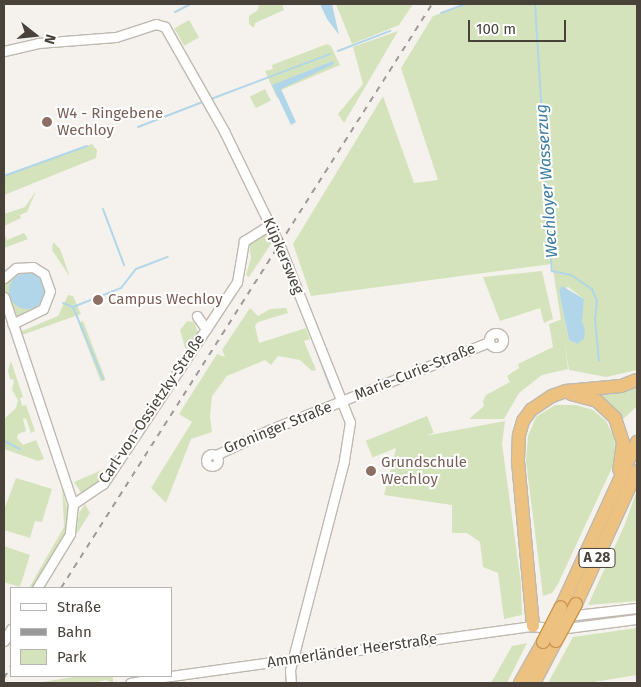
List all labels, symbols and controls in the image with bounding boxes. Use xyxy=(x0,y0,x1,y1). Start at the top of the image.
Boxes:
north arrow xyxy=(10,10,60,60)
scale bar xyxy=(471,10,568,42)
text: 100 m xyxy=(476,20,516,38)
text: N xyxy=(40,32,59,46)
place label: W4 - Ringebene Wechloy xyxy=(57,104,163,139)
water label: Wechloyer Wasserzug xyxy=(532,104,562,258)
marker: W4 - Ringebene Wechloy xyxy=(41,116,53,128)
street label: Küpkersweg xyxy=(259,215,307,297)
place label: Campus Wechloy xyxy=(108,291,223,309)
marker: Campus Wechloy xyxy=(92,294,104,306)
street label: Carl-von-Ossietzky-Straße xyxy=(95,331,209,487)
street label: Marie-Curie-Straße xyxy=(352,340,478,404)
street label: Groninger Straße xyxy=(221,398,335,458)
place label: Grundschule Wechloy xyxy=(381,453,467,488)
marker: Grundschule Wechloy xyxy=(365,465,377,477)
road number: A 28 xyxy=(578,546,616,570)
legend xyxy=(10,587,172,677)
text: Straße xyxy=(57,598,101,616)
text: Bahn xyxy=(57,623,92,641)
street label: Ammerländer Heerstraße xyxy=(266,630,438,672)
text: Park xyxy=(57,648,87,666)

